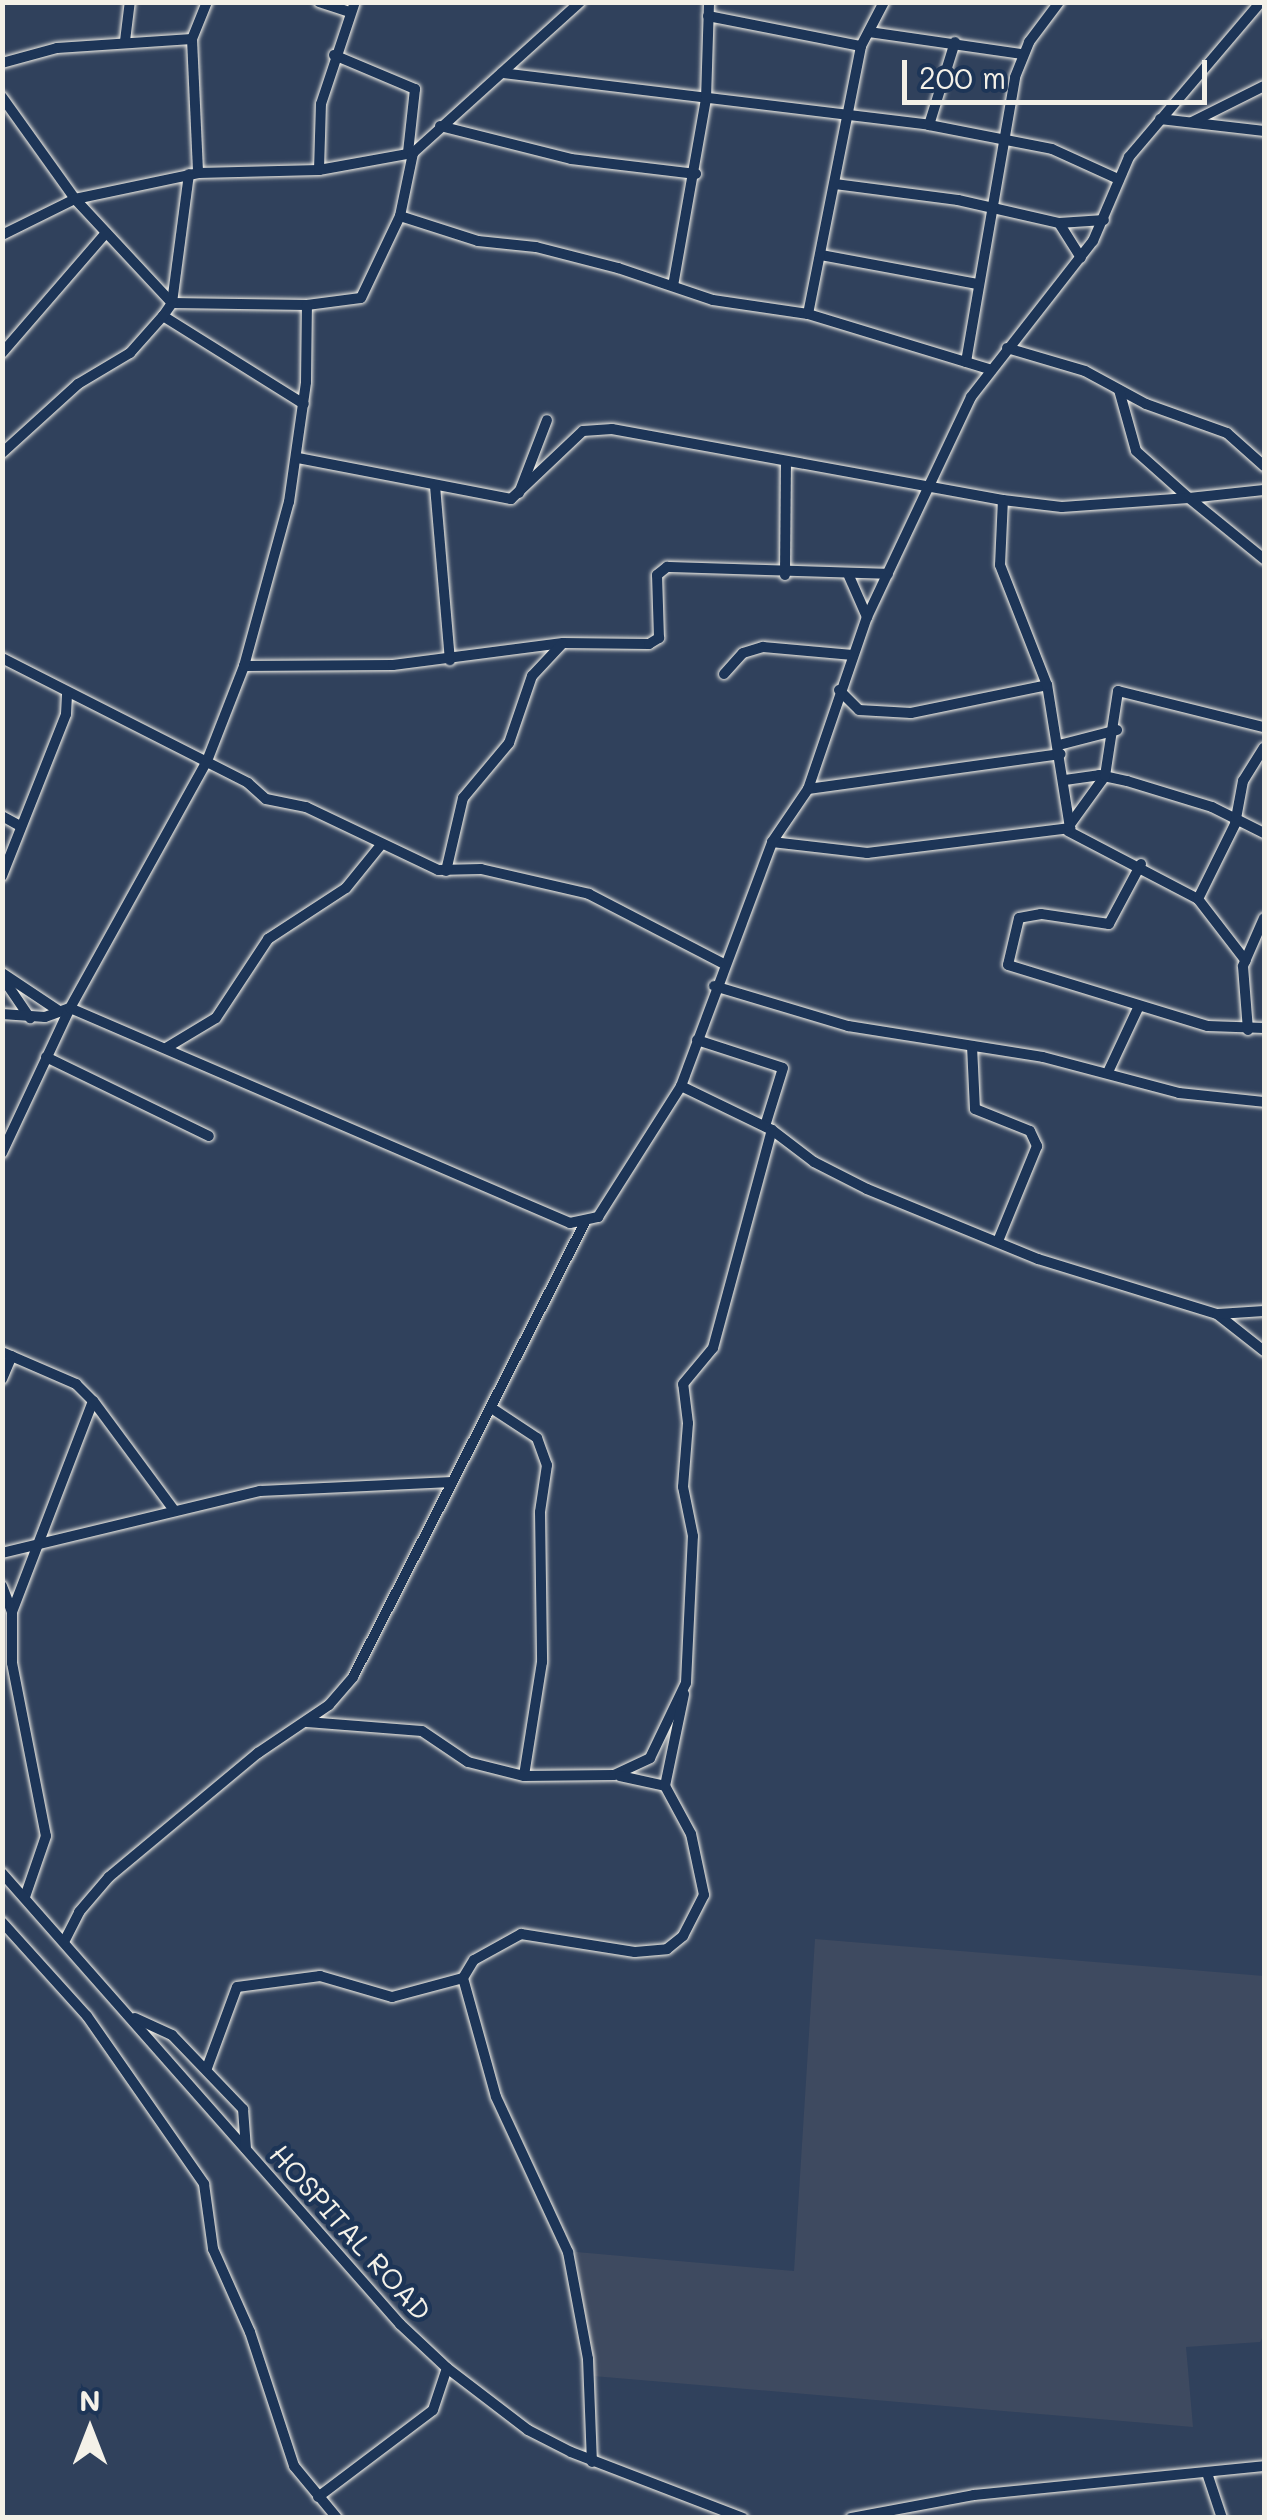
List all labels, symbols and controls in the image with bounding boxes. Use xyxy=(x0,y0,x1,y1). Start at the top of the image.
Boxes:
scale bar xyxy=(907,40,1212,102)
text: 200 m xyxy=(919,57,1006,97)
street label: HOSPITAL ROAD xyxy=(263,2137,439,2327)
north arrow xyxy=(40,2380,140,2480)
text: N xyxy=(79,2382,101,2418)

